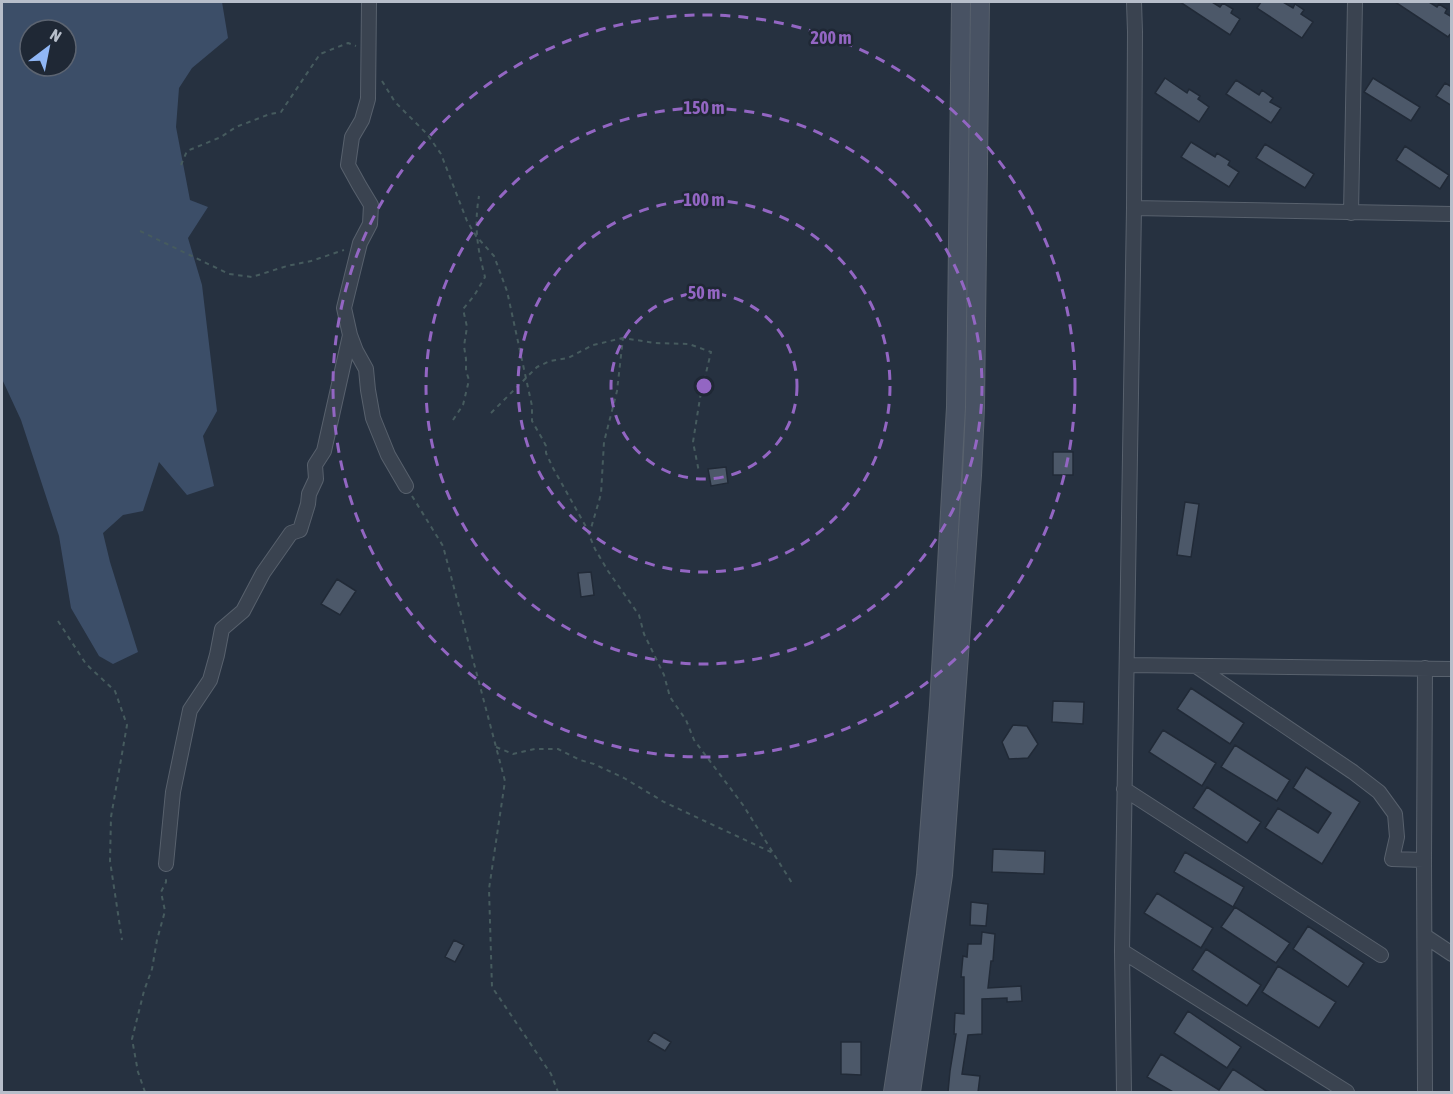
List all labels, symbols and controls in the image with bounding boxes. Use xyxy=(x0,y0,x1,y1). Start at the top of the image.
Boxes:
north arrow xyxy=(18,18,78,78)
text: N xyxy=(47,25,65,45)
text: 200 m xyxy=(811,27,851,48)
text: 150 m xyxy=(684,97,724,118)
text: 100 m xyxy=(684,189,724,210)
text: 50 m xyxy=(688,282,720,303)
centre of rings xyxy=(694,376,714,396)

